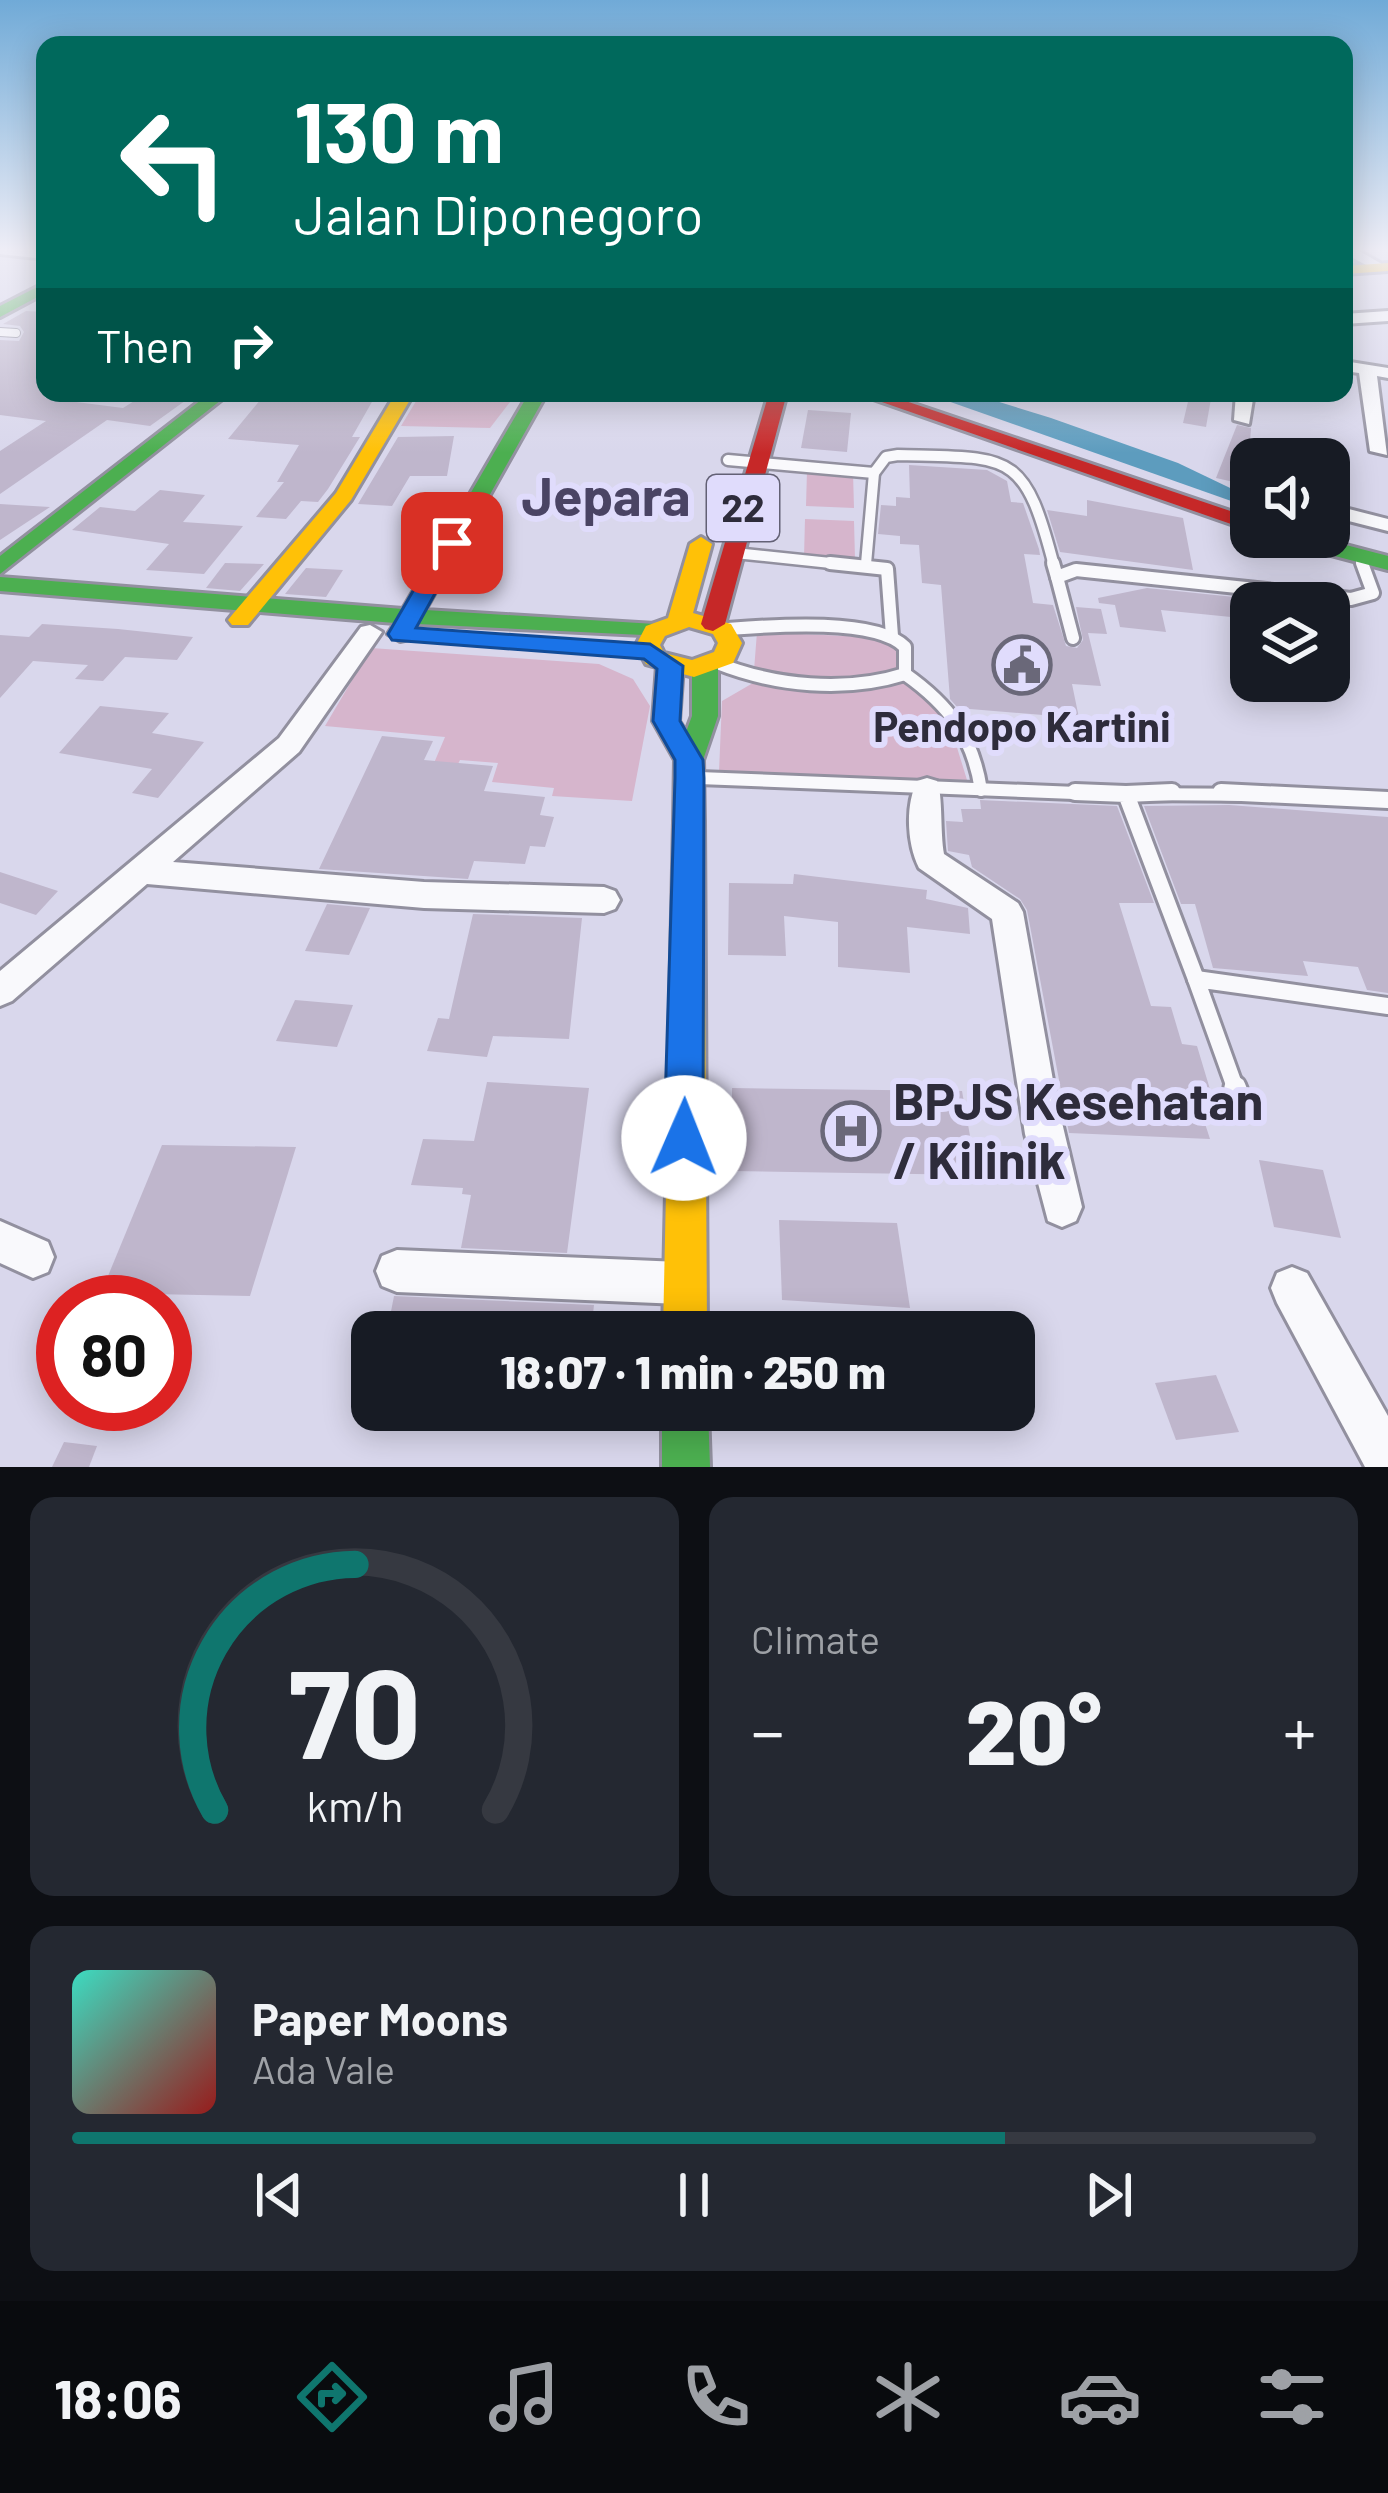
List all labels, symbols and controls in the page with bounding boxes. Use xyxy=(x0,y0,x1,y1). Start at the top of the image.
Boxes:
text: 130 m xyxy=(294,79,504,180)
icon: left xyxy=(96,84,252,240)
text: Jalan Diponegoro xyxy=(294,181,703,246)
icon: right xyxy=(218,312,284,378)
text: Then xyxy=(96,318,194,372)
map controls xyxy=(1230,438,1350,702)
button: sound xyxy=(1230,438,1350,558)
district label: Jepara xyxy=(521,462,691,527)
road number: 22 xyxy=(707,475,779,541)
pin xyxy=(401,492,503,594)
icon: arrive xyxy=(419,510,485,576)
button: layers xyxy=(1230,582,1350,702)
public building icon: Pendopo Kartini xyxy=(991,634,1053,696)
place label: Pendopo Kartini xyxy=(873,700,1171,750)
place label: BPJS Kesehatan / Kilinik xyxy=(893,1069,1263,1189)
position arrow xyxy=(621,1075,747,1201)
hospital icon: BPJS Kesehatan / Kilinik xyxy=(820,1100,882,1162)
speed limit sign: 80 xyxy=(36,1275,192,1431)
text: 18:07 · 1 min · 250 m xyxy=(500,1344,886,1398)
text: Climate xyxy=(751,1615,880,1662)
text: 70 xyxy=(288,1634,421,1784)
text: 20° xyxy=(965,1675,1102,1783)
text: − xyxy=(751,1690,784,1769)
text: + xyxy=(1283,1690,1316,1769)
text: km/h xyxy=(306,1778,403,1830)
text: Paper Moons xyxy=(252,1991,508,2045)
text: Ada Vale xyxy=(252,2045,395,2092)
icon: previous xyxy=(246,2162,312,2228)
icon: pause xyxy=(661,2162,727,2228)
icon: next xyxy=(1076,2162,1142,2228)
icon: directions xyxy=(290,2355,374,2439)
icon: music xyxy=(482,2355,566,2439)
icon: phone xyxy=(674,2355,758,2439)
icon: climate xyxy=(866,2355,950,2439)
icon: car xyxy=(1058,2355,1142,2439)
icon: filters xyxy=(1250,2355,1334,2439)
text: 18:06 xyxy=(54,2365,182,2430)

